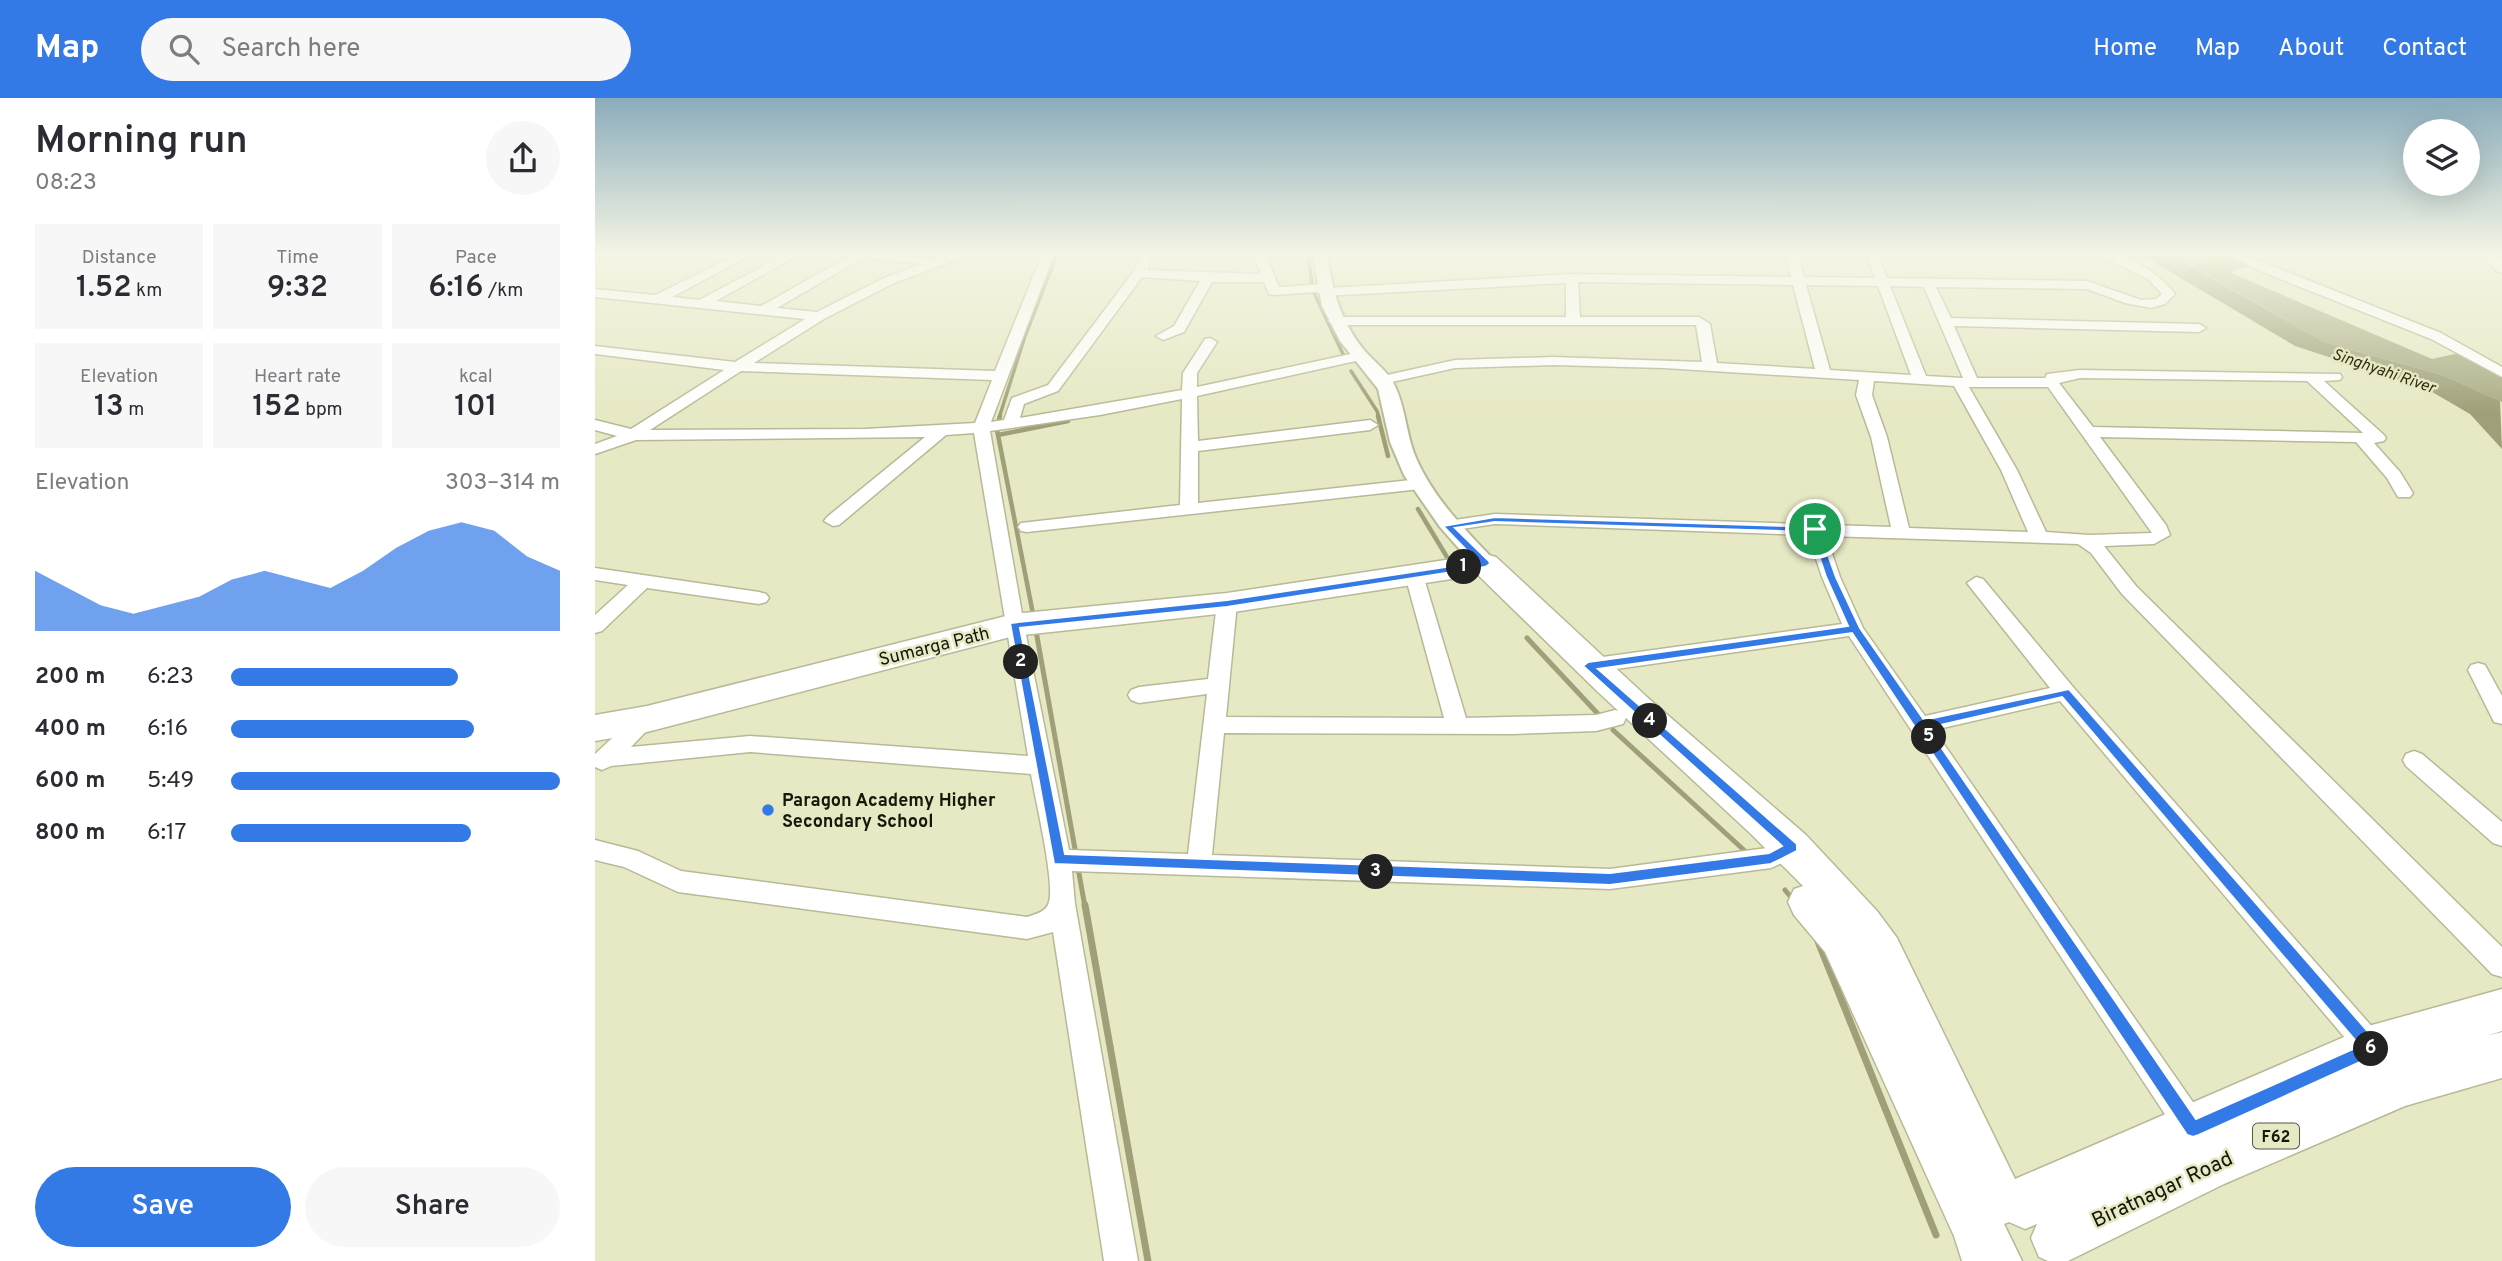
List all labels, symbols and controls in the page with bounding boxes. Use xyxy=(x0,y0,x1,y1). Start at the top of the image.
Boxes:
search box xyxy=(141,18,631,81)
text: Map xyxy=(35,28,99,70)
icon: search xyxy=(165,30,203,68)
text: Search here xyxy=(221,33,360,66)
text: Home xyxy=(2093,34,2157,64)
text: Map xyxy=(2195,34,2240,64)
text: About xyxy=(2278,34,2344,64)
text: Contact xyxy=(2382,34,2467,64)
text: Morning run xyxy=(35,118,248,167)
map controls xyxy=(2403,119,2480,196)
button: layers xyxy=(2403,119,2480,196)
button: share xyxy=(486,121,560,195)
text: 08:23 xyxy=(35,169,97,198)
text: Distance xyxy=(82,246,156,270)
text: Time xyxy=(276,246,319,270)
text: Pace xyxy=(455,246,497,270)
text: 1.52 xyxy=(76,270,132,307)
text: 9:32 xyxy=(267,270,328,307)
text: 6:16 xyxy=(428,270,484,307)
text: km xyxy=(132,279,162,303)
text: /km xyxy=(484,279,523,303)
water label: Singhyahi River xyxy=(2329,345,2439,399)
text: Elevation xyxy=(80,365,158,389)
text: Heart rate xyxy=(254,365,341,389)
text: kcal xyxy=(459,365,493,389)
text: 13 xyxy=(94,389,124,426)
text: 152 xyxy=(252,389,301,426)
text: 101 xyxy=(454,389,497,426)
text: m xyxy=(124,398,144,422)
text: bpm xyxy=(301,398,343,422)
text: Elevation xyxy=(35,469,130,498)
text: 303–314 m xyxy=(445,469,560,498)
pin xyxy=(1785,499,1845,559)
icon: arrive xyxy=(1796,510,1834,548)
pin: 1 xyxy=(1447,550,1481,584)
text: 1 xyxy=(1460,554,1467,578)
street label: Sumarga Path xyxy=(877,623,992,672)
pin: 2 xyxy=(1003,644,1039,680)
text: 2 xyxy=(1015,649,1026,673)
text: 200 m xyxy=(35,663,105,692)
text: 6:23 xyxy=(147,663,194,692)
pin: 4 xyxy=(1633,704,1667,738)
text: 4 xyxy=(1643,708,1656,732)
text: 400 m xyxy=(35,715,106,744)
text: 6:16 xyxy=(147,715,188,744)
pin: 5 xyxy=(1911,720,1947,754)
text: 5 xyxy=(1923,724,1934,748)
text: 600 m xyxy=(35,767,105,796)
text: 5:49 xyxy=(147,767,194,796)
place label: Paragon Academy Higher Secondary School xyxy=(782,790,996,834)
marker: Paragon Academy Higher Secondary School xyxy=(760,802,776,818)
text: 800 m xyxy=(35,819,105,848)
text: 6:17 xyxy=(147,819,186,848)
pin: 3 xyxy=(1359,854,1393,890)
text: 3 xyxy=(1370,859,1381,883)
pin: 6 xyxy=(2353,1032,2389,1066)
text: 6 xyxy=(2365,1036,2376,1060)
road number: F62 xyxy=(2253,1124,2299,1148)
street label: Biratnagar Road xyxy=(2088,1146,2238,1235)
button: Save xyxy=(35,1167,291,1247)
button: Share xyxy=(305,1167,560,1247)

